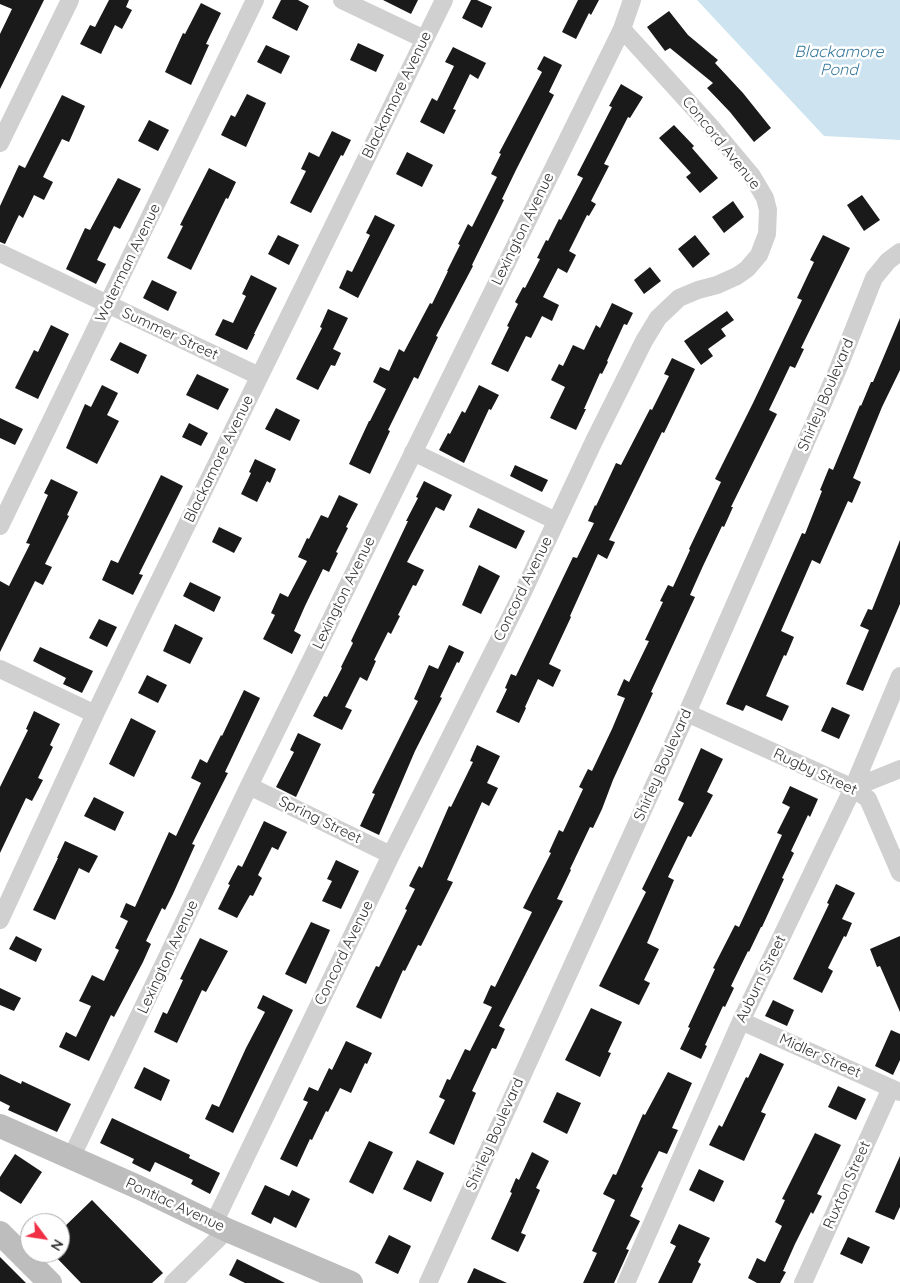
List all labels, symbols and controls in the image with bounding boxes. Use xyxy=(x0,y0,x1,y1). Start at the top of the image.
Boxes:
street label: Blackamore Avenue xyxy=(358,29,436,161)
water label: Blackamore Pond xyxy=(794,42,884,80)
street label: Concord Avenue xyxy=(678,93,764,193)
street label: Lexington Avenue xyxy=(488,170,558,288)
street label: Waterman Avenue xyxy=(92,201,164,325)
street label: Summer Street xyxy=(119,304,221,364)
street label: Shirley Boulevard xyxy=(794,336,858,454)
street label: Blackamore Avenue xyxy=(180,393,258,525)
street label: Lexington Avenue xyxy=(309,534,379,652)
street label: Concord Avenue xyxy=(490,534,556,644)
street label: Shirley Boulevard xyxy=(630,706,696,824)
street label: Rugby Street xyxy=(770,745,860,799)
street label: Spring Street xyxy=(276,792,364,848)
street label: Lexington Avenue xyxy=(134,897,202,1017)
street label: Concord Avenue xyxy=(311,898,377,1008)
street label: Auburn Street xyxy=(732,932,790,1026)
street label: Midler Street xyxy=(776,1030,864,1082)
street label: Shirley Boulevard xyxy=(462,1075,528,1193)
street label: Ruxton Street xyxy=(820,1138,874,1232)
street label: Pontiac Avenue xyxy=(123,1174,227,1236)
north arrow xyxy=(20,1213,70,1263)
text: N xyxy=(47,1236,67,1254)

